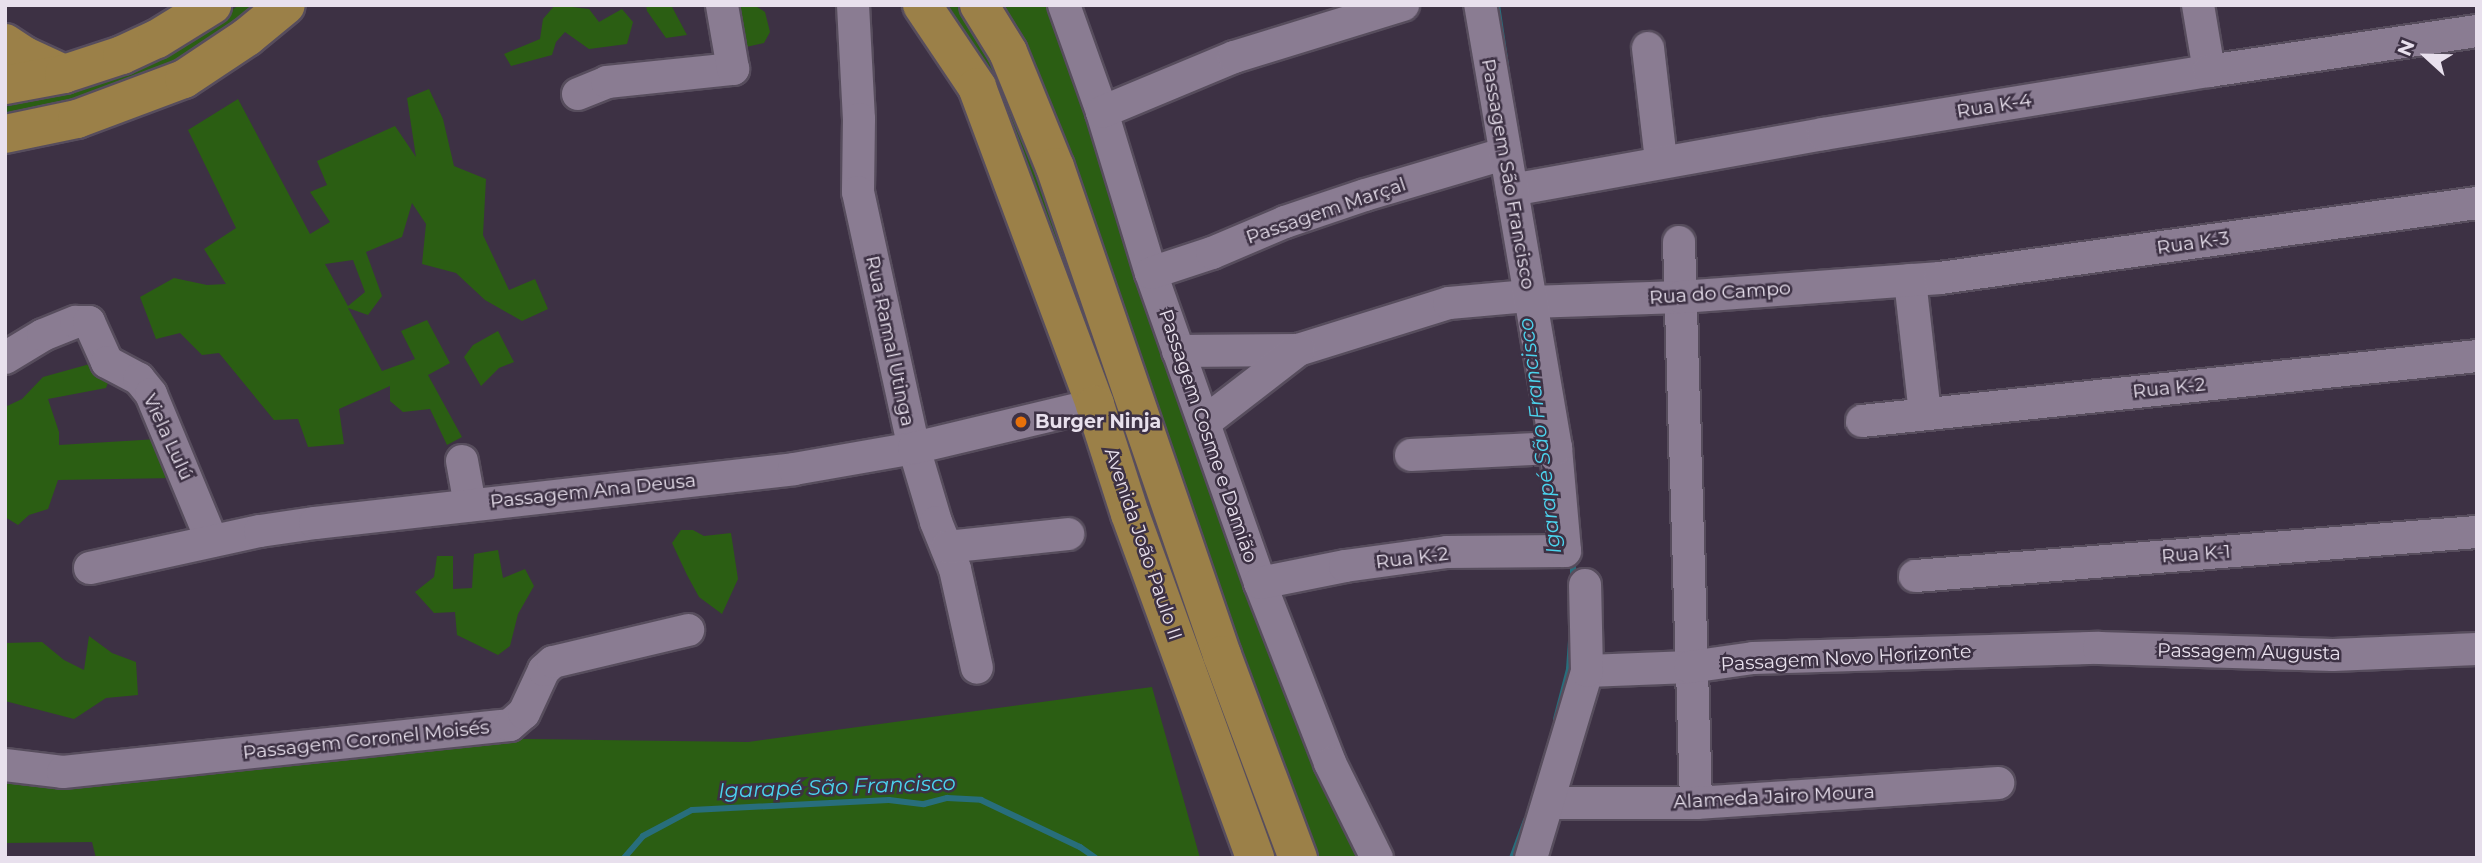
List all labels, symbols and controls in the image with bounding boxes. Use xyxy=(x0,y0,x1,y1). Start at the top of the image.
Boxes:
north arrow xyxy=(2391,21,2461,91)
text: N xyxy=(2393,37,2420,59)
street label: Passagem São Francisco xyxy=(1476,57,1540,291)
street label: Rua K-4 xyxy=(1955,89,2033,123)
street label: Passagem Marçal xyxy=(1243,173,1409,249)
street label: Rua K-3 xyxy=(2155,227,2231,259)
street label: Rua Ramal Utinga xyxy=(861,254,919,428)
street label: Rua do Campo xyxy=(1648,277,1792,309)
street label: Passagem Cosme e Damião xyxy=(1154,306,1262,566)
water label: Igarapé São Francisco xyxy=(1513,317,1567,555)
street label: Rua K-2 xyxy=(2131,373,2207,403)
street label: Viela Lulú xyxy=(138,390,198,484)
place label: Burger Ninja xyxy=(1035,411,1161,433)
marker: Burger Ninja xyxy=(1013,414,1029,430)
street label: Avenida João Paulo II xyxy=(1099,445,1187,643)
street label: Passagem Ana Deusa xyxy=(489,469,697,513)
street label: Rua K-1 xyxy=(2161,540,2231,568)
street label: Rua K-2 xyxy=(1374,542,1450,574)
street label: Passagem Augusta xyxy=(2157,639,2341,665)
street label: Passagem Novo Horizonte xyxy=(1720,640,1972,676)
street label: Passagem Coronel Moisés xyxy=(242,716,490,764)
water label: Igarapé São Francisco xyxy=(718,770,956,804)
street label: Alameda Jairo Moura xyxy=(1673,780,1875,814)

